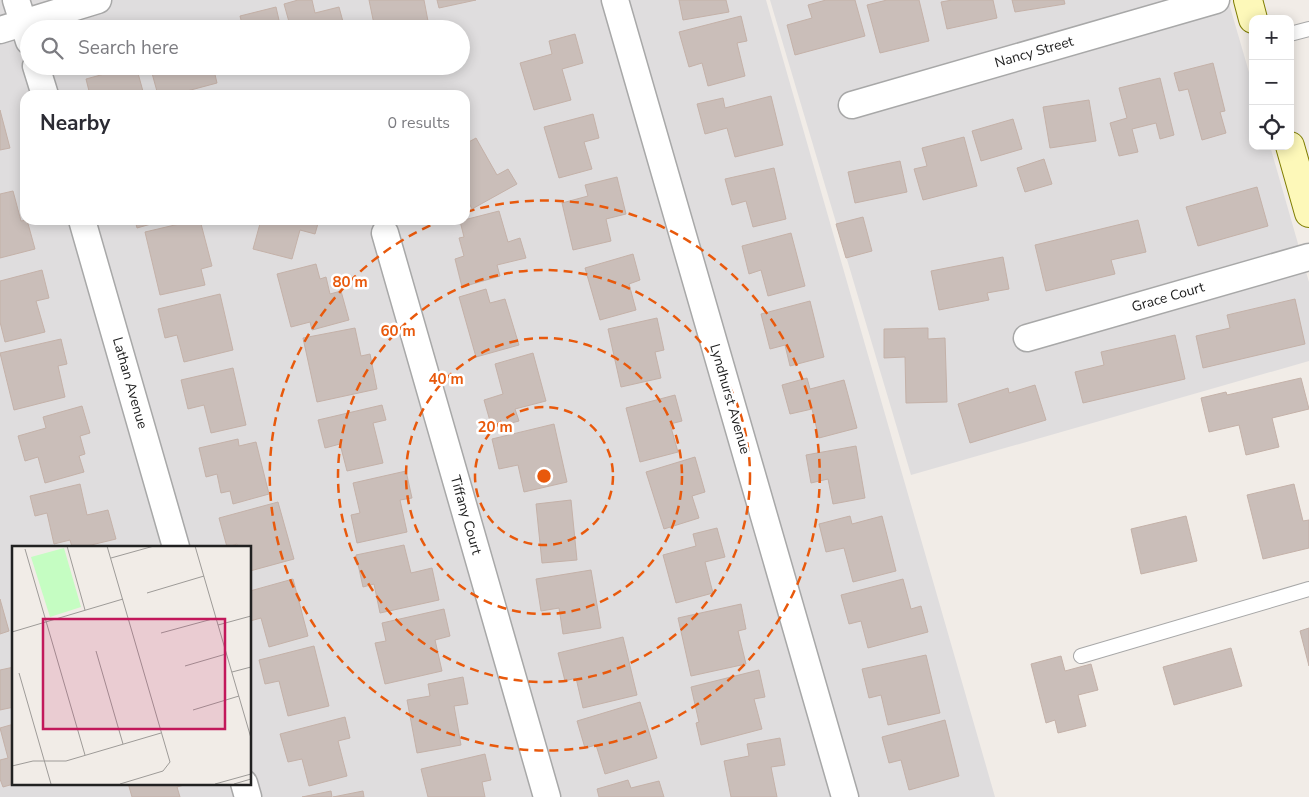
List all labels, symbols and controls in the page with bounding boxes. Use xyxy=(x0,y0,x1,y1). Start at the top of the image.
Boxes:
map controls xyxy=(1249,15,1294,150)
button: + xyxy=(1249,15,1294,60)
search box xyxy=(20,20,470,75)
street label: Nancy Street xyxy=(992,32,1076,72)
icon: search xyxy=(38,34,66,62)
text: Search here xyxy=(78,35,179,61)
button: − xyxy=(1249,60,1294,105)
button: locate xyxy=(1249,105,1294,150)
text: Nearby xyxy=(40,109,110,137)
text: 0 results xyxy=(388,112,450,134)
text: 80 m xyxy=(332,272,368,292)
street label: Grace Court xyxy=(1129,278,1207,316)
text: 60 m xyxy=(380,321,416,341)
street label: Lathan Avenue xyxy=(108,335,152,431)
street label: Lyndhurst Avenue xyxy=(705,342,755,456)
text: 40 m xyxy=(428,369,464,389)
text: 20 m xyxy=(477,417,513,437)
centre of rings xyxy=(535,467,553,485)
street label: Tiffany Court xyxy=(446,473,486,557)
inset map xyxy=(12,546,251,784)

